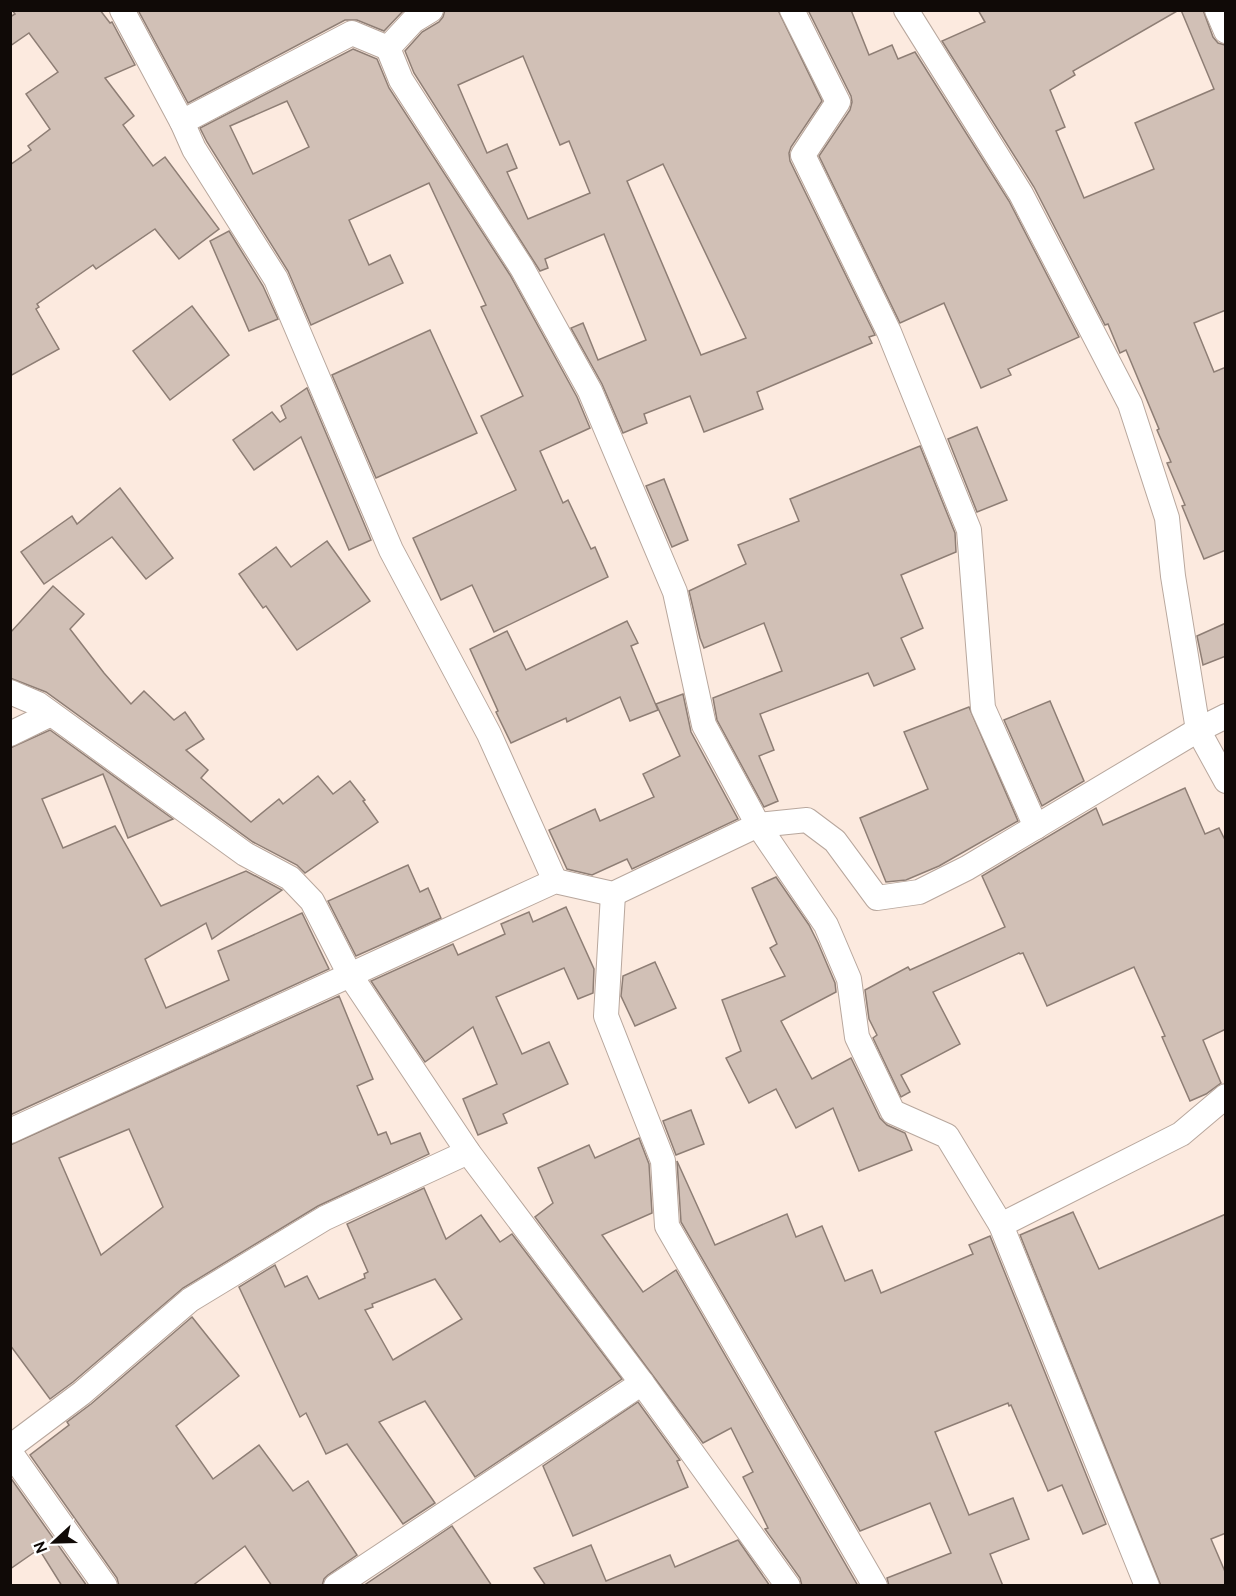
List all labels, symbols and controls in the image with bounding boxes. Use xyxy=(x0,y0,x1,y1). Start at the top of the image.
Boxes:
north arrow xyxy=(24,1512,84,1572)
text: N xyxy=(30,1539,51,1556)

